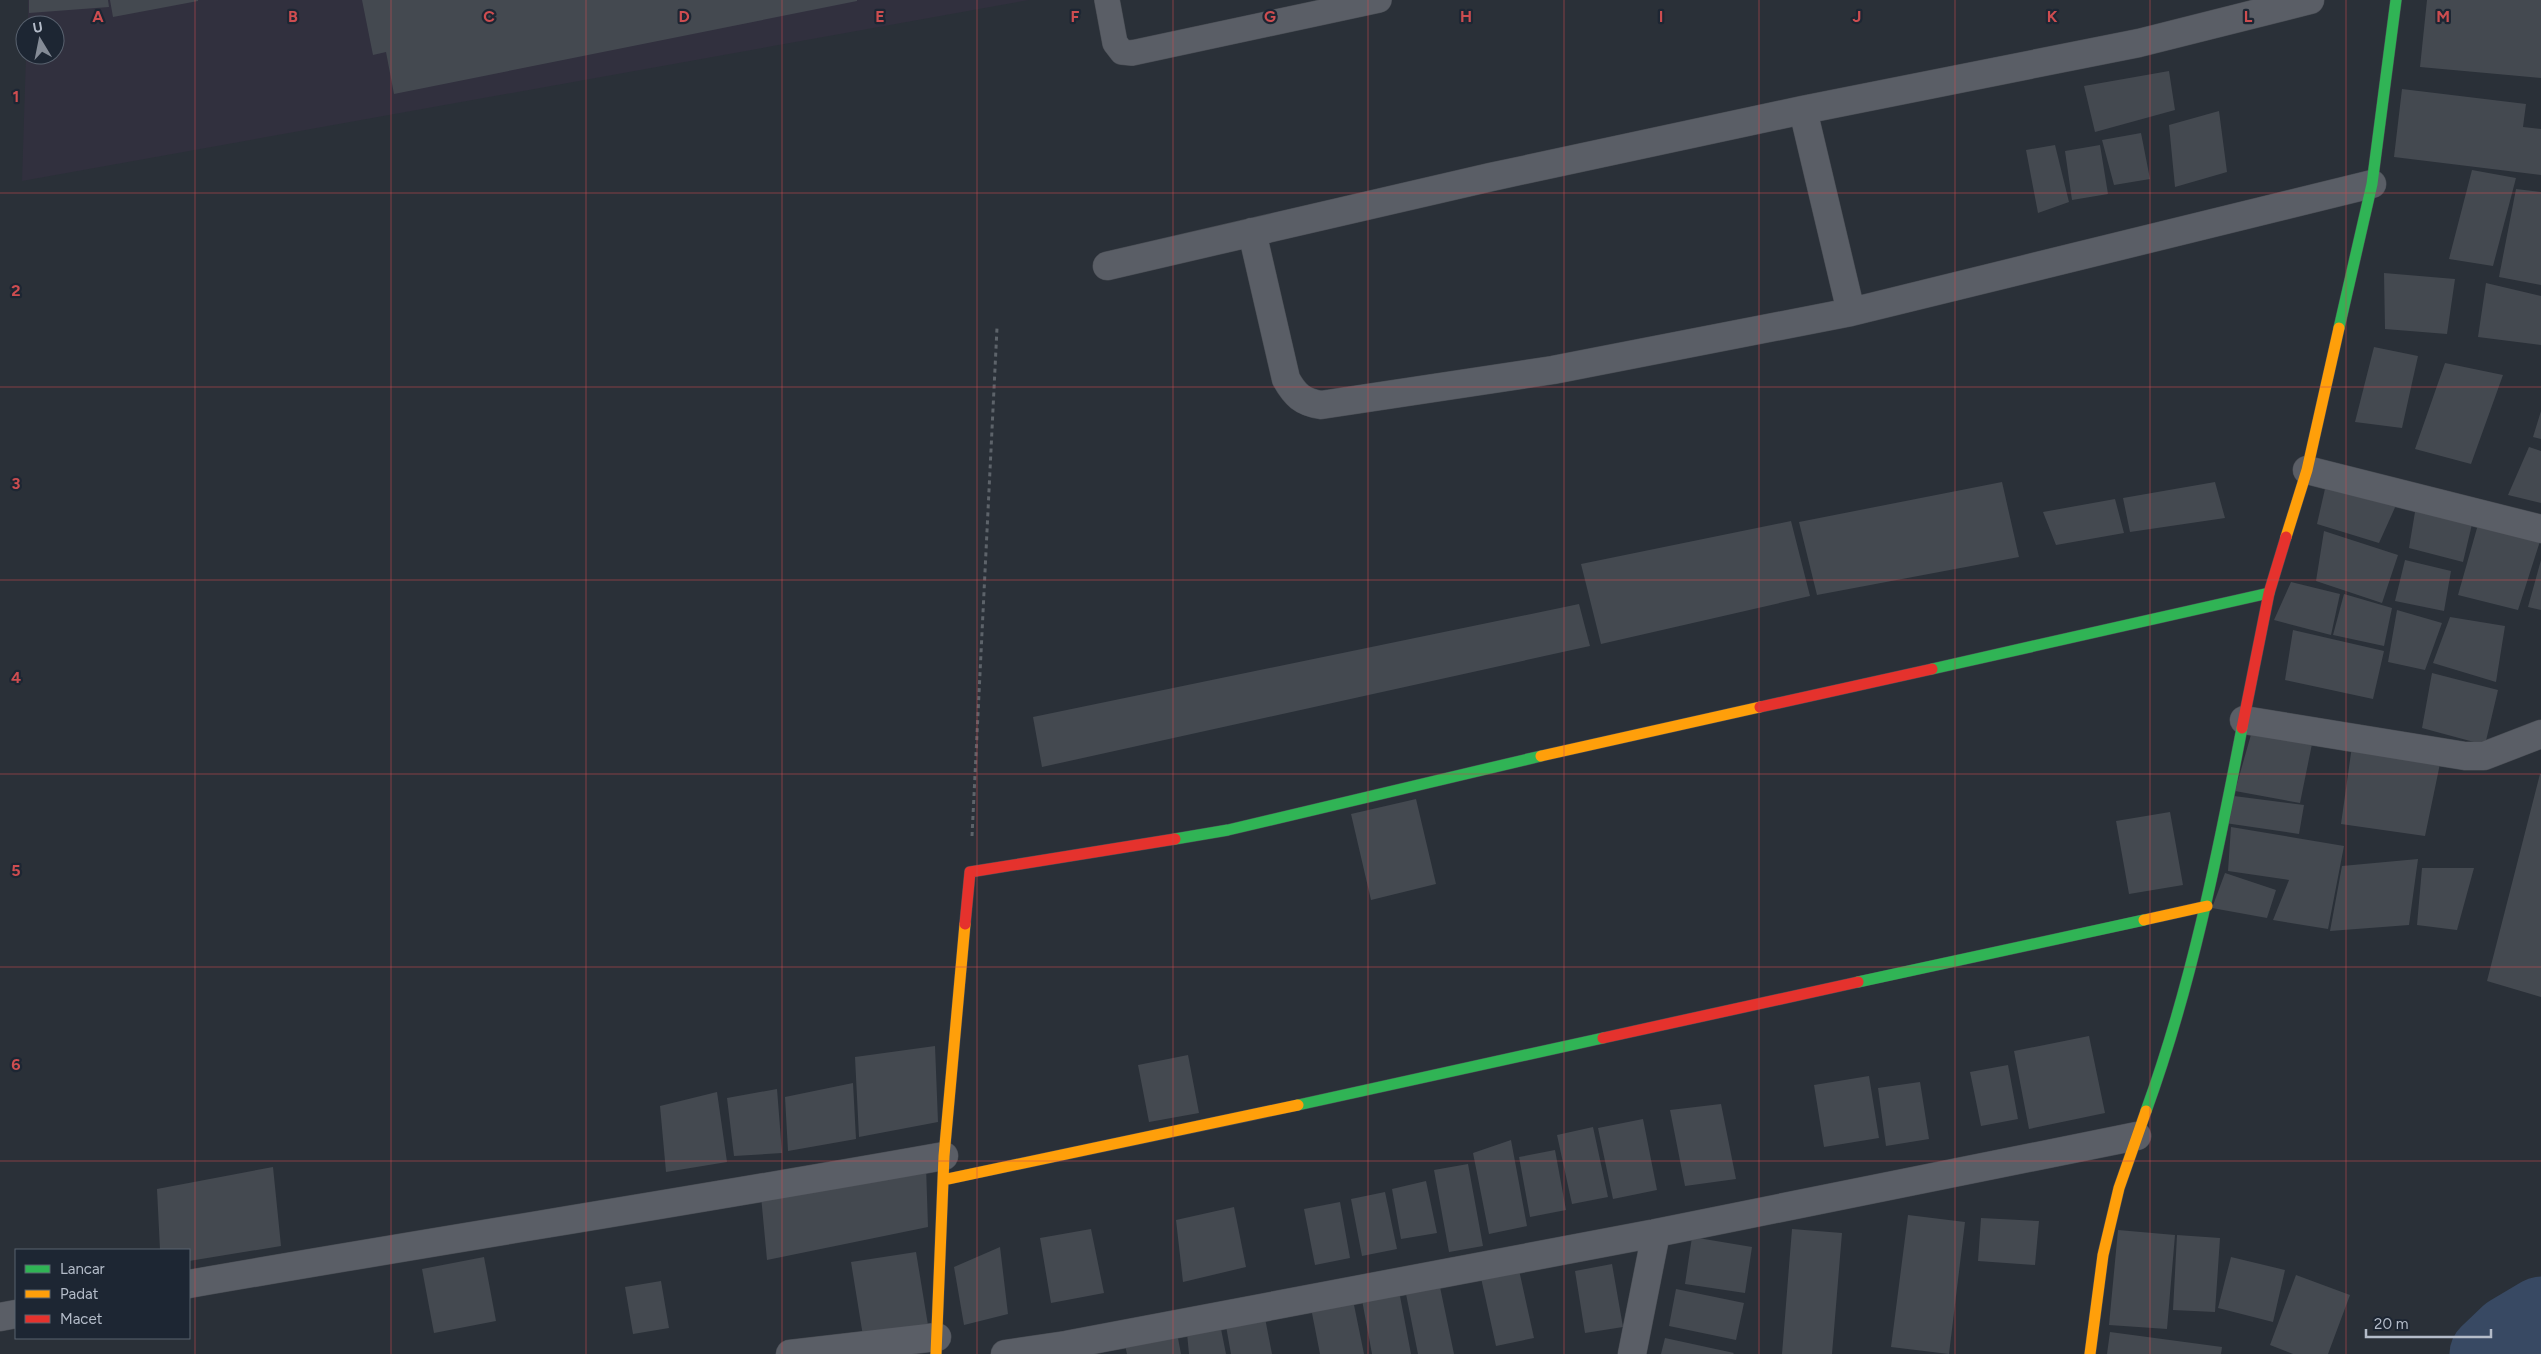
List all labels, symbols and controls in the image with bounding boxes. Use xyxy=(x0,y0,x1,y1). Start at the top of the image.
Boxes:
text: A xyxy=(92,7,104,26)
text: B xyxy=(288,7,298,26)
text: C xyxy=(483,7,495,26)
text: D xyxy=(678,7,690,26)
text: E xyxy=(875,7,885,26)
text: F xyxy=(1071,7,1080,26)
text: G xyxy=(1264,7,1276,26)
text: H xyxy=(1460,7,1472,26)
text: I xyxy=(1659,7,1663,26)
text: J xyxy=(1853,7,1861,26)
text: K xyxy=(2047,7,2058,26)
text: L xyxy=(2244,7,2253,26)
text: M xyxy=(2436,7,2450,26)
north arrow xyxy=(15,15,65,65)
text: U xyxy=(31,18,44,37)
text: 1 xyxy=(13,87,19,106)
text: 2 xyxy=(11,281,21,300)
text: 3 xyxy=(12,474,21,493)
text: 4 xyxy=(11,668,21,687)
text: 5 xyxy=(11,861,21,880)
text: 6 xyxy=(11,1055,21,1074)
legend xyxy=(15,1249,190,1339)
text: Lancar xyxy=(60,1260,105,1278)
text: Padat xyxy=(60,1285,99,1303)
scale bar xyxy=(2366,1306,2491,1338)
text: Macet xyxy=(60,1310,103,1328)
text: 20 m xyxy=(2374,1315,2408,1333)

